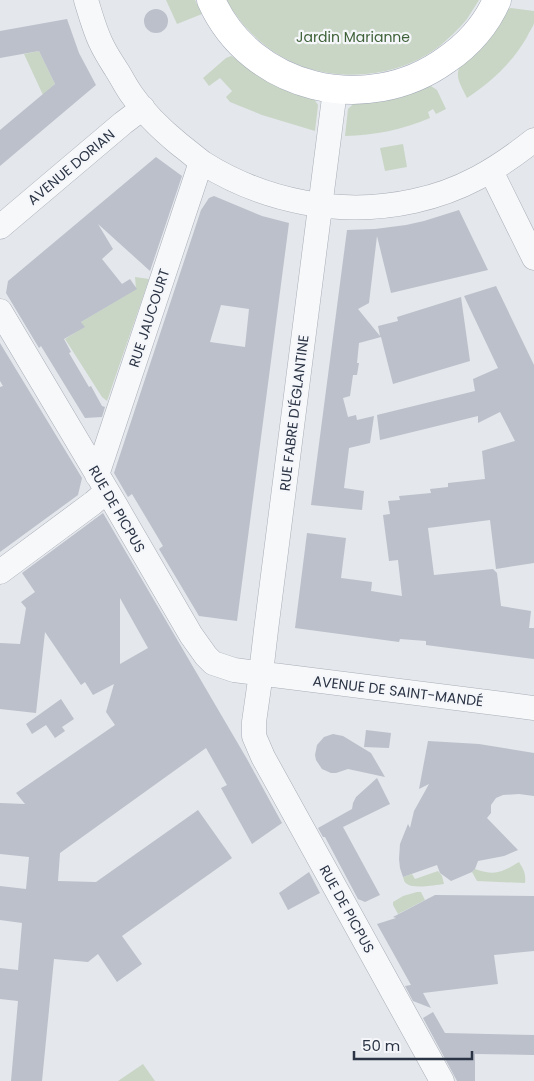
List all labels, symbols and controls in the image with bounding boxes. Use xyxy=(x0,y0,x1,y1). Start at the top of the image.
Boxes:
park label: Jardin Marianne xyxy=(296,27,410,47)
street label: AVENUE DORIAN xyxy=(23,124,119,210)
street label: RUE JAUCOURT xyxy=(124,266,174,370)
street label: RUE FABRE D'ÉGLANTINE xyxy=(275,334,313,492)
street label: RUE DE PICPUS xyxy=(84,462,150,556)
street label: AVENUE DE SAINT-MANDÉ xyxy=(312,671,484,711)
street label: RUE DE PICPUS xyxy=(315,861,379,957)
scale bar xyxy=(354,1028,472,1060)
text: 50 m xyxy=(362,1035,400,1056)

